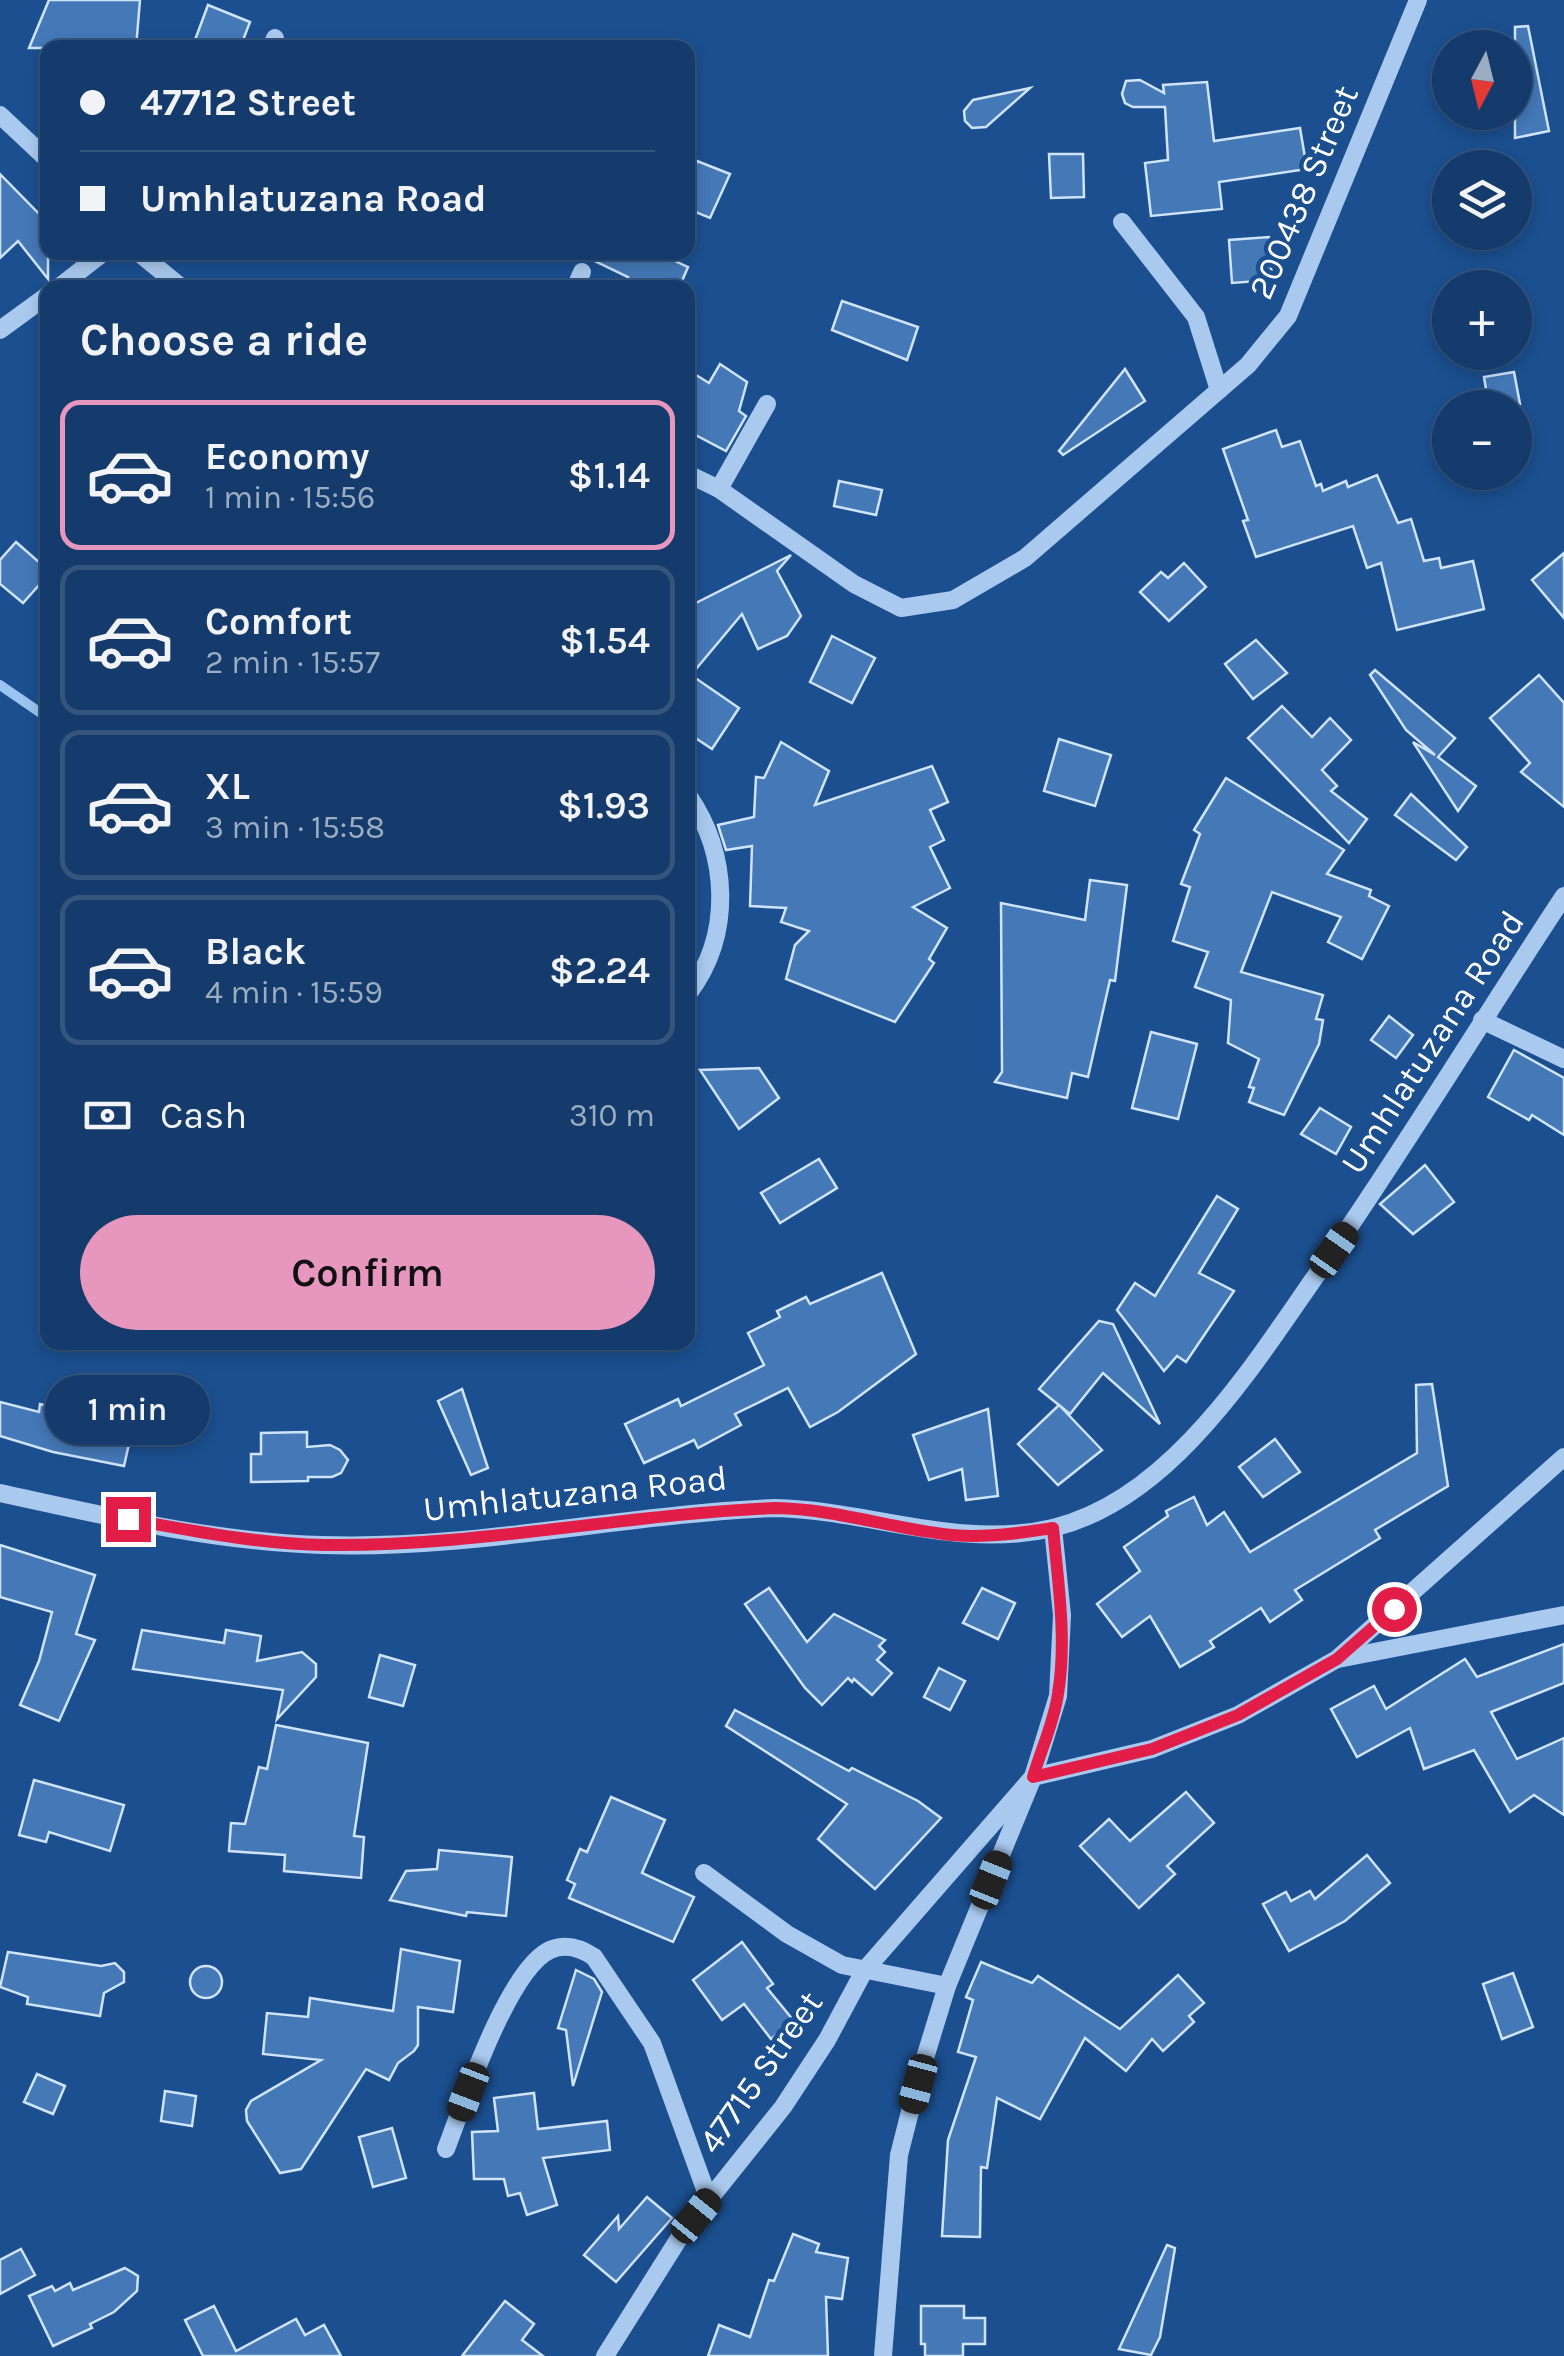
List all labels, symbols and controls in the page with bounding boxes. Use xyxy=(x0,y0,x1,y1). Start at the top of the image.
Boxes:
north arrow xyxy=(1432,30,1532,130)
map controls xyxy=(1432,30,1532,490)
street label: 200438 Street xyxy=(1240,79,1367,305)
text: 47712 Street xyxy=(140,80,356,125)
button: layers xyxy=(1432,150,1532,250)
text: Umhlatuzana Road xyxy=(140,176,487,221)
button: + xyxy=(1432,270,1532,370)
text: Choose a ride xyxy=(80,314,368,366)
button: − xyxy=(1432,390,1532,490)
icon: car xyxy=(85,430,175,520)
text: Economy xyxy=(205,434,369,479)
text: $1.14 xyxy=(568,453,650,498)
text: 1 min · 15:56 xyxy=(205,479,375,516)
icon: car xyxy=(85,595,175,685)
text: Comfort xyxy=(205,599,352,644)
text: $1.54 xyxy=(559,618,650,663)
text: 2 min · 15:57 xyxy=(205,644,380,681)
icon: car xyxy=(85,760,175,850)
text: XL xyxy=(205,764,250,809)
text: $1.93 xyxy=(557,783,650,828)
text: 3 min · 15:58 xyxy=(205,809,385,846)
street label: Umhlatuzana Road xyxy=(1332,903,1533,1181)
icon: car xyxy=(85,925,175,1015)
text: Black xyxy=(205,929,306,974)
text: $2.24 xyxy=(549,948,650,993)
text: 4 min · 15:59 xyxy=(205,974,383,1011)
icon: cash xyxy=(80,1088,135,1143)
text: Cash xyxy=(160,1093,247,1138)
text: 310 m xyxy=(569,1097,655,1134)
button: Confirm xyxy=(80,1215,655,1330)
car xyxy=(1305,1217,1363,1283)
callout: 1 min xyxy=(46,1374,210,1444)
text: 1 min xyxy=(88,1391,167,1428)
street label: Umhlatuzana Road xyxy=(421,1457,729,1530)
route end xyxy=(106,1497,151,1542)
route start xyxy=(1372,1587,1417,1632)
car xyxy=(966,1847,1016,1913)
street label: 47715 Street xyxy=(690,1983,831,2161)
car xyxy=(896,2051,940,2117)
car xyxy=(443,2059,493,2125)
car xyxy=(665,2183,727,2249)

